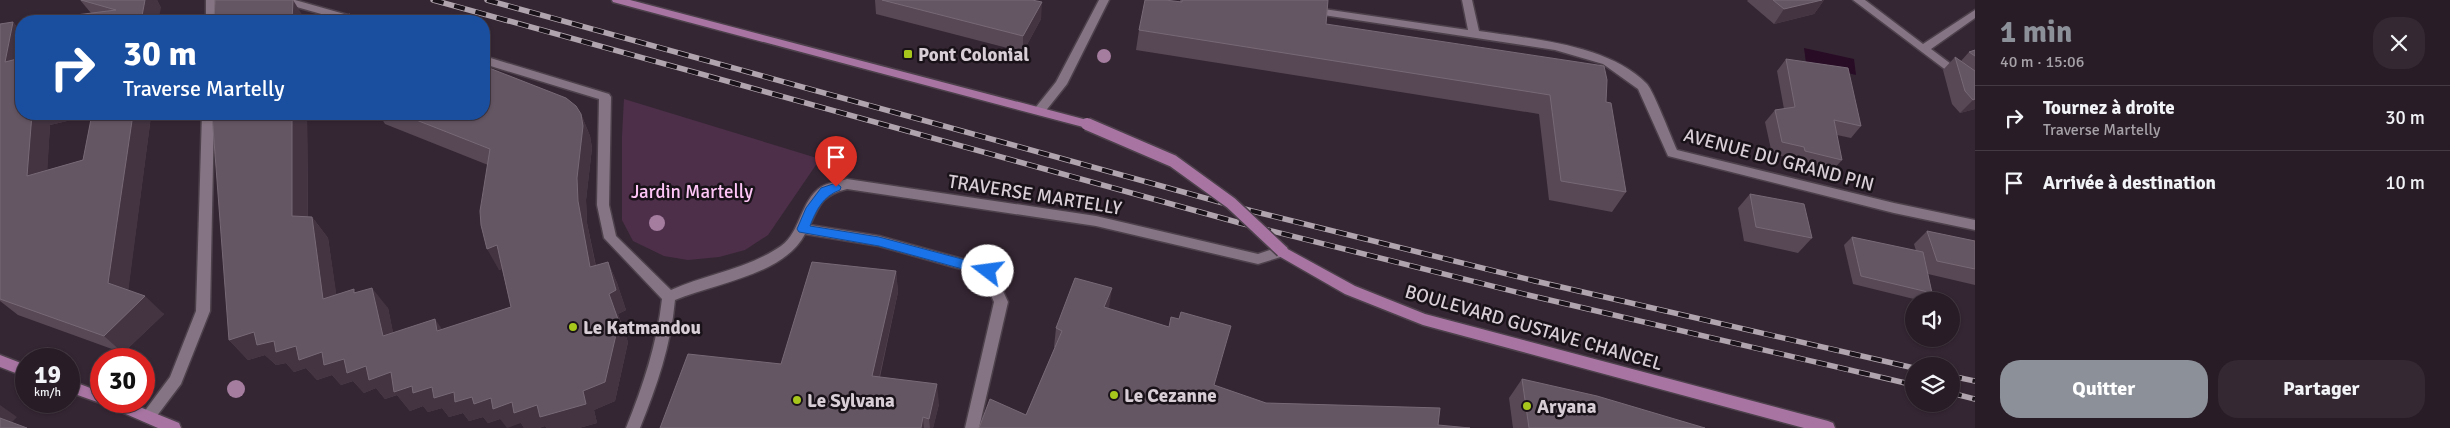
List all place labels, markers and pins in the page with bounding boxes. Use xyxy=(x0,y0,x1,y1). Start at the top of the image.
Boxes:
place label: Pont Colonial xyxy=(918,43,1029,67)
marker: Pont Colonial xyxy=(902,48,914,60)
pin xyxy=(815,136,857,187)
place label: Le Katmandou xyxy=(583,316,701,340)
marker: Le Katmandou xyxy=(567,321,579,333)
place label: Le Cezanne xyxy=(1124,384,1217,408)
place label: Le Sylvana xyxy=(807,389,895,413)
marker: Le Cezanne xyxy=(1108,389,1120,401)
marker: Le Sylvana xyxy=(791,394,803,406)
place label: Aryana xyxy=(1537,395,1597,419)
marker: Aryana xyxy=(1521,400,1533,412)

